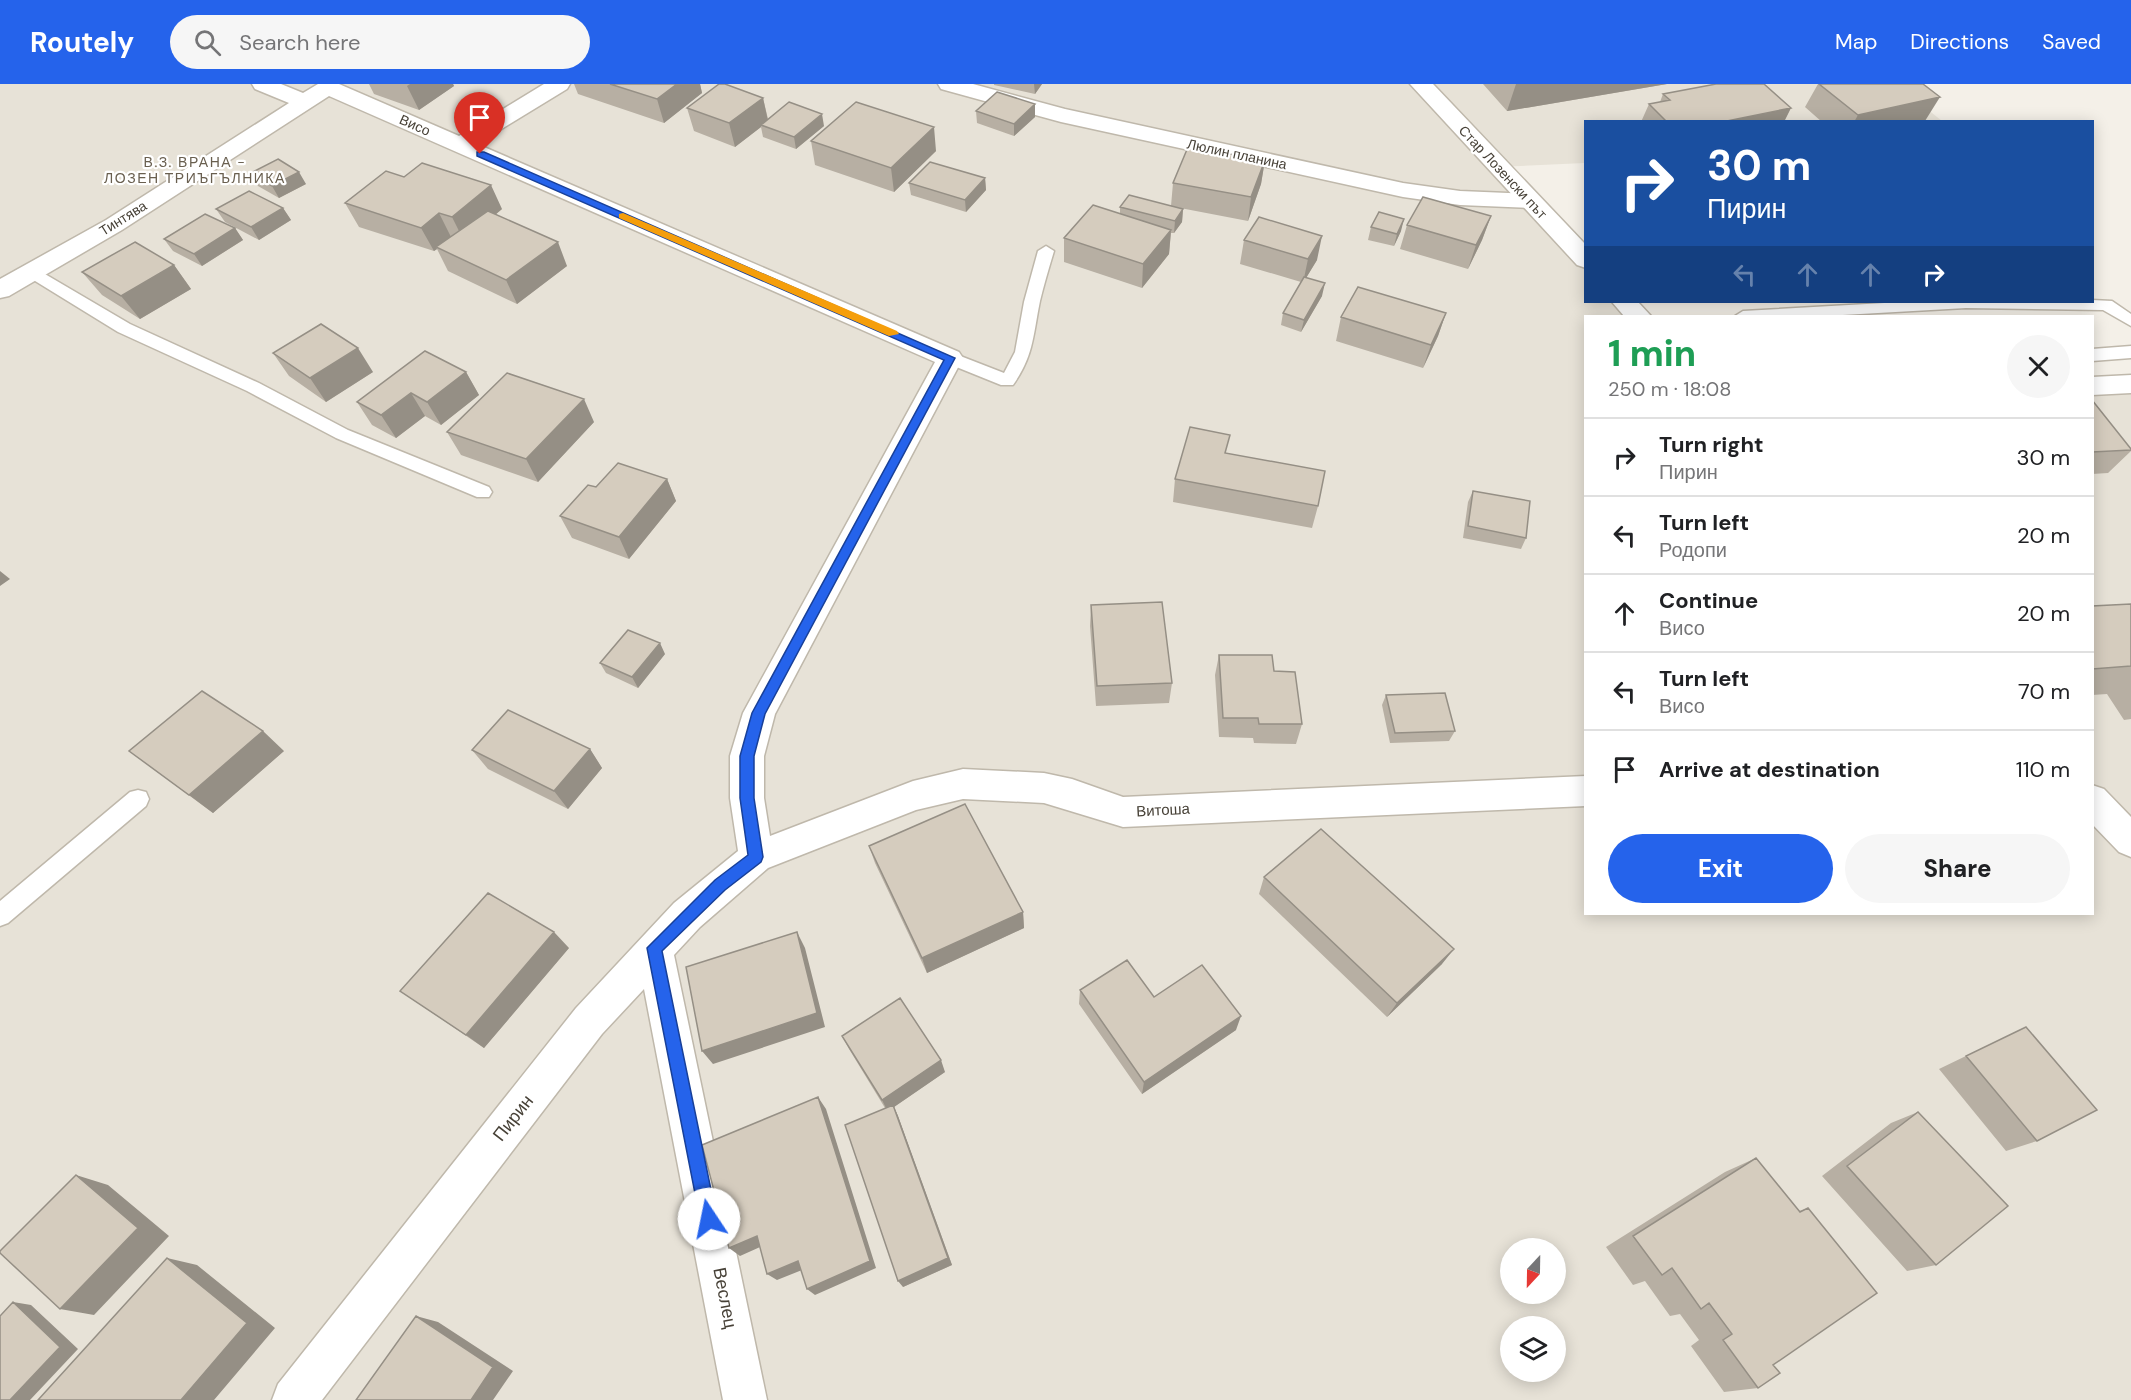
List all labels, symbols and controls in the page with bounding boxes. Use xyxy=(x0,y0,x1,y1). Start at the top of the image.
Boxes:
search box xyxy=(170,15,590,69)
text: Routely xyxy=(30,24,134,61)
icon: search xyxy=(191,26,224,59)
text: Search here xyxy=(239,28,361,57)
text: Map xyxy=(1835,28,1877,56)
text: Directions xyxy=(1910,28,2009,56)
text: Saved xyxy=(2042,28,2101,56)
pin xyxy=(454,92,505,154)
icon: arrive xyxy=(463,101,496,134)
street label: Висо xyxy=(397,110,434,140)
street label: Стар Лозенски път xyxy=(1455,121,1551,223)
street label: Люлин планина xyxy=(1186,135,1289,173)
text: 30 m xyxy=(1707,138,1811,193)
icon: right xyxy=(1608,144,1686,222)
district label: В.З. ВРАНА - ЛОЗЕН ТРИЪГЪЛНИКА xyxy=(104,153,286,187)
text: Пирин xyxy=(1707,191,1787,226)
street label: Тинтява xyxy=(96,196,150,240)
icon: left xyxy=(1728,258,1761,291)
icon: ahead xyxy=(1791,258,1824,291)
icon: ahead xyxy=(1854,258,1887,291)
icon: right xyxy=(1917,258,1950,291)
text: 1 min xyxy=(1608,330,1696,377)
button: close xyxy=(2007,335,2070,398)
text: 250 m · 18:08 xyxy=(1608,376,1731,402)
text: Turn right xyxy=(1659,430,1764,459)
icon: right xyxy=(1608,441,1641,474)
text: 30 m xyxy=(2016,443,2070,472)
text: Пирин xyxy=(1659,459,1718,485)
text: Turn left xyxy=(1659,508,1749,537)
icon: left xyxy=(1608,519,1641,552)
text: 20 m xyxy=(2017,521,2070,550)
text: Родопи xyxy=(1659,537,1727,563)
text: Continue xyxy=(1659,586,1758,615)
icon: ahead xyxy=(1608,597,1641,630)
text: 20 m xyxy=(2017,599,2070,628)
text: Висо xyxy=(1659,615,1705,641)
text: Turn left xyxy=(1659,664,1749,693)
icon: left xyxy=(1608,675,1641,708)
text: 70 m xyxy=(2018,677,2070,706)
text: Висо xyxy=(1659,693,1705,719)
icon: arrive xyxy=(1608,753,1641,786)
text: Arrive at destination xyxy=(1659,755,1880,784)
text: 110 m xyxy=(2016,755,2070,784)
street label: Витоша xyxy=(1136,799,1191,821)
button: Exit xyxy=(1608,834,1833,903)
button: Share xyxy=(1845,834,2070,903)
street label: Пирин xyxy=(487,1090,539,1146)
position arrow xyxy=(677,1187,741,1251)
north arrow xyxy=(1500,1238,1566,1304)
map controls xyxy=(1500,1238,1566,1382)
street label: Веслец xyxy=(707,1265,743,1331)
button: layers xyxy=(1500,1316,1566,1382)

